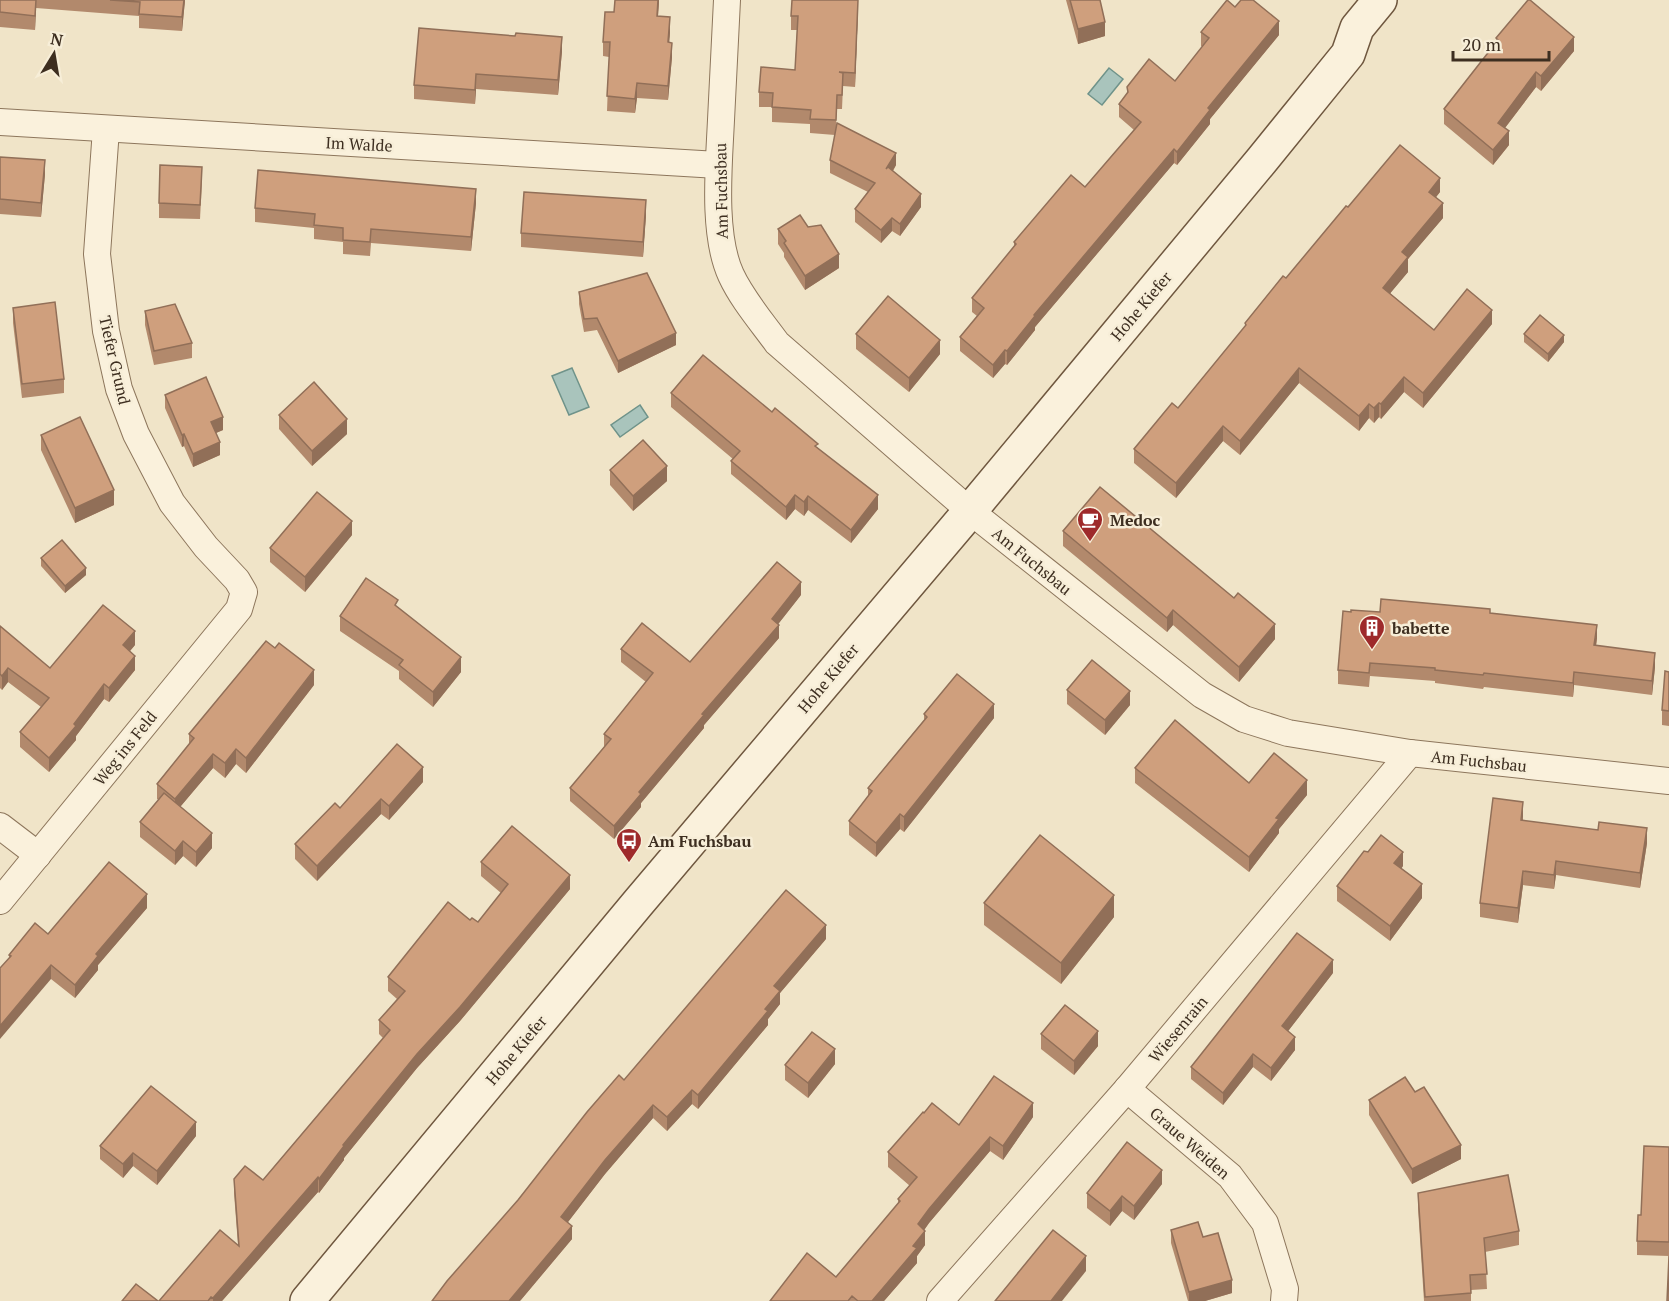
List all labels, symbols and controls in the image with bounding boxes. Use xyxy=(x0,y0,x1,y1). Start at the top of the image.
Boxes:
north arrow xyxy=(24,24,84,84)
scale bar xyxy=(1453,24,1549,62)
text: N xyxy=(49,27,65,51)
text: 20 m xyxy=(1462,32,1502,56)
street label: Im Walde xyxy=(325,131,393,157)
street label: Am Fuchsbau xyxy=(709,143,733,239)
street label: Hohe Kiefer xyxy=(1105,266,1177,345)
street label: Tiefer Grund xyxy=(94,313,136,407)
cafe icon: Medoc xyxy=(1075,505,1105,543)
place label: Medoc xyxy=(1110,509,1161,531)
street label: Am Fuchsbau xyxy=(988,522,1076,600)
building icon: babette xyxy=(1357,613,1387,651)
place label: babette xyxy=(1391,617,1450,639)
street label: Hohe Kiefer xyxy=(792,638,864,717)
street label: Weg ins Feld xyxy=(88,706,162,790)
street label: Am Fuchsbau xyxy=(1430,745,1528,777)
bus stop icon: Am Fuchsbau xyxy=(614,826,644,864)
place label: Am Fuchsbau xyxy=(648,830,751,852)
street label: Wiesenrain xyxy=(1144,991,1213,1067)
street label: Hohe Kiefer xyxy=(480,1010,552,1089)
street label: Graue Weiden xyxy=(1145,1102,1235,1184)

